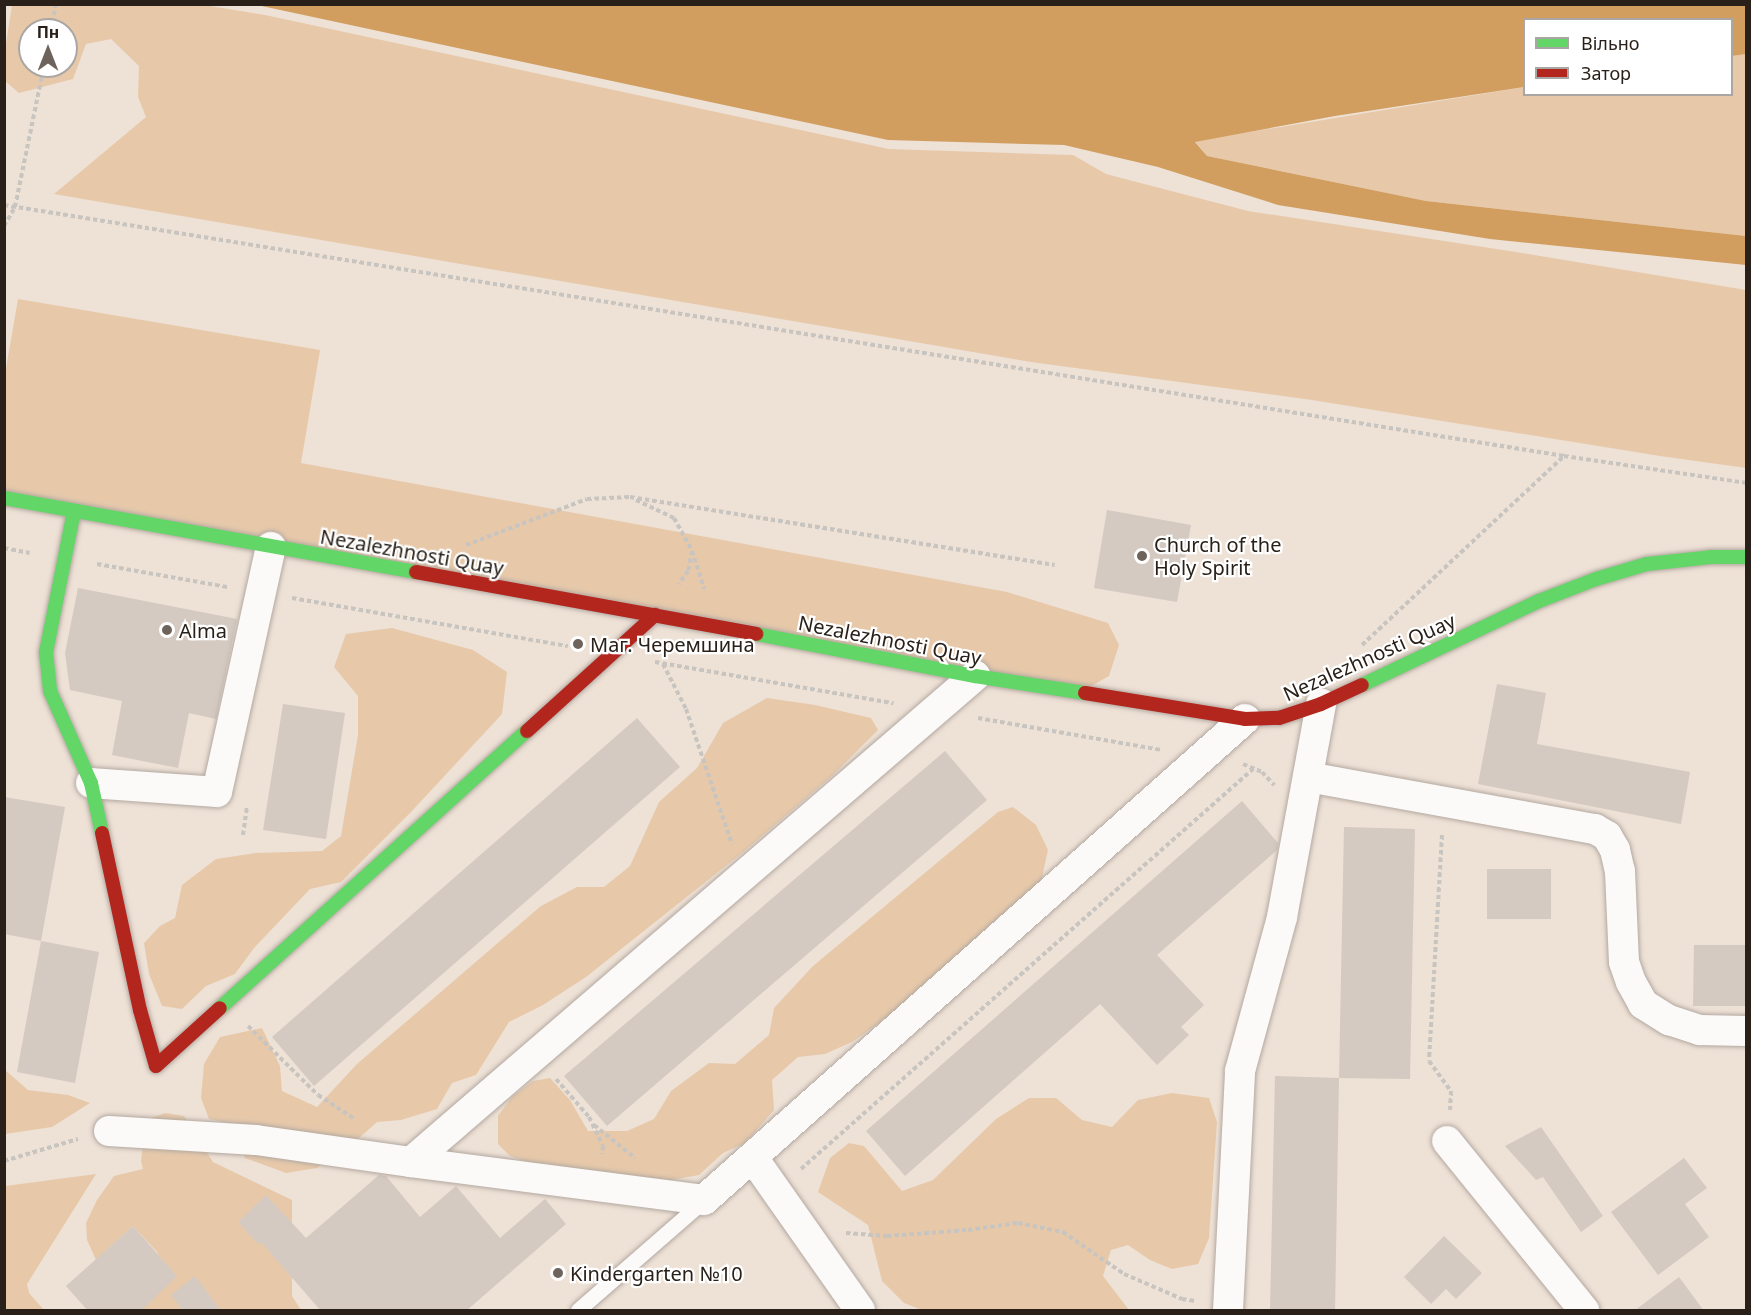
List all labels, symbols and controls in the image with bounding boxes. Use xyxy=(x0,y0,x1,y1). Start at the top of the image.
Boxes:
north arrow xyxy=(18,18,78,78)
legend xyxy=(1523,18,1733,96)
text: Пн xyxy=(37,21,59,43)
text: Вільно xyxy=(1581,31,1639,55)
text: Затор xyxy=(1581,61,1631,85)
street label: Nezalezhnosti Quay xyxy=(318,524,506,580)
place label: Church of the Holy Spirit xyxy=(1154,532,1281,579)
marker: Church of the Holy Spirit xyxy=(1135,549,1149,563)
street label: Nezalezhnosti Quay xyxy=(1279,608,1459,706)
street label: Nezalezhnosti Quay xyxy=(796,610,984,670)
place label: Alma xyxy=(179,618,227,642)
marker: Alma xyxy=(160,623,174,637)
place label: Маг. Черемшина xyxy=(590,632,754,656)
marker: Маг. Черемшина xyxy=(571,637,585,651)
place label: Kindergarten №10 xyxy=(570,1261,743,1285)
marker: Kindergarten №10 xyxy=(551,1266,565,1280)

